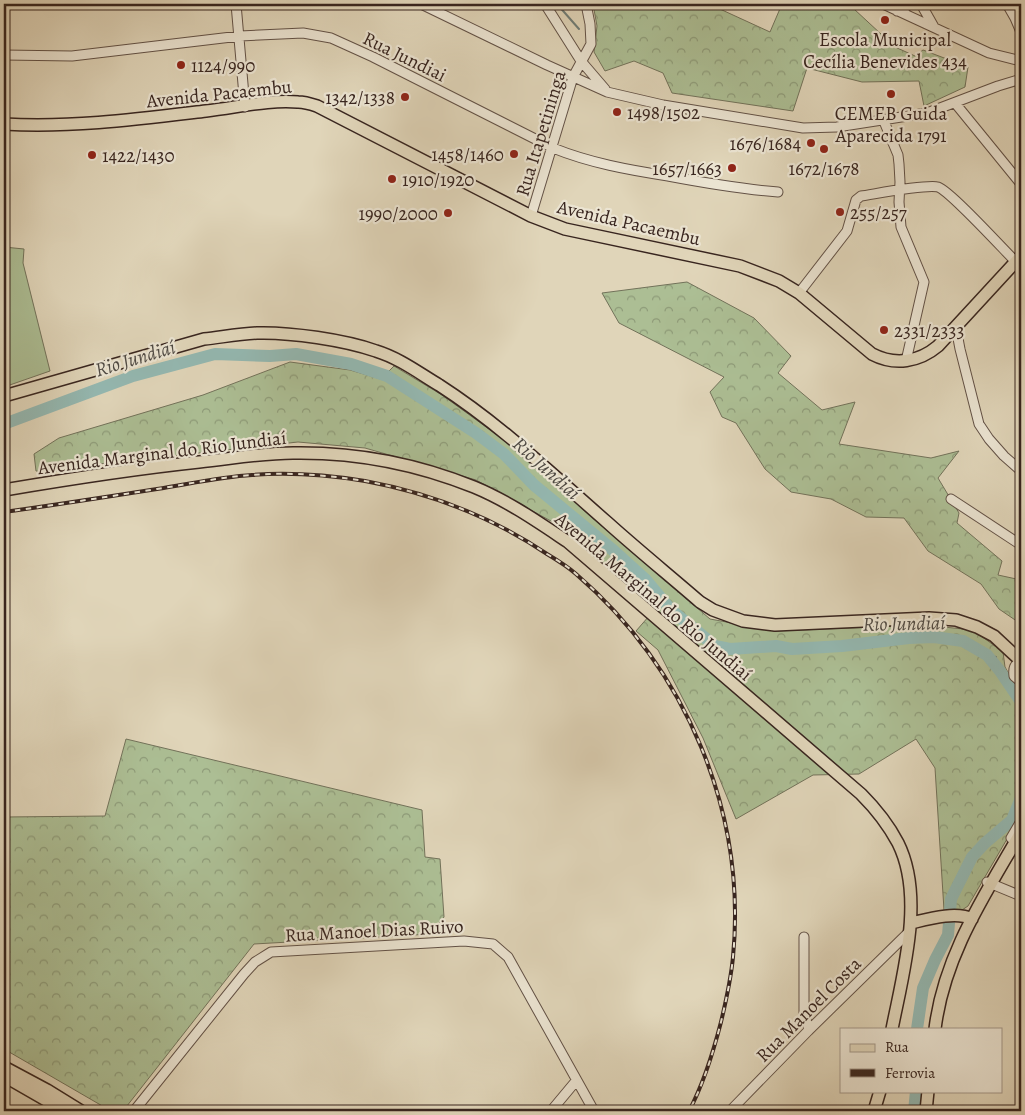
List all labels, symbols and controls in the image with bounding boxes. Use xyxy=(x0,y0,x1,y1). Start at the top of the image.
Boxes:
marker: Escola Municipal Cecília Benevides 434 xyxy=(879,14,891,26)
street label: Rua Jundiai xyxy=(358,25,451,88)
place label: Escola Municipal Cecília Benevides 434 xyxy=(803,27,967,75)
place label: 1124/990 xyxy=(191,53,255,79)
marker: 1124/990 xyxy=(175,59,187,71)
street label: Rua Itapetininga xyxy=(509,67,572,199)
street label: Avenida Pacaembu xyxy=(144,73,294,115)
place label: 1342/1338 xyxy=(325,85,395,111)
marker: CEMEB Guida Aparecida 1791 xyxy=(885,88,897,100)
marker: 1342/1338 xyxy=(399,91,411,103)
place label: 1498/1502 xyxy=(627,100,700,126)
place label: CEMEB Guida Aparecida 1791 xyxy=(834,101,947,149)
marker: 1498/1502 xyxy=(611,106,623,118)
place label: 1676/1684 xyxy=(730,131,801,157)
marker: 1676/1684 xyxy=(805,137,817,149)
place label: 1458/1460 xyxy=(431,142,504,168)
place label: 1422/1430 xyxy=(102,143,175,169)
marker: 1672/1678 xyxy=(818,143,830,155)
marker: 1458/1460 xyxy=(508,148,520,160)
marker: 1422/1430 xyxy=(86,149,98,161)
place label: 1657/1663 xyxy=(652,156,722,182)
place label: 1672/1678 xyxy=(788,156,860,182)
marker: 1657/1663 xyxy=(726,162,738,174)
place label: 1910/1920 xyxy=(402,167,474,193)
marker: 1910/1920 xyxy=(386,173,398,185)
street label: Avenida Pacaembu xyxy=(554,194,703,252)
place label: 255/257 xyxy=(850,200,907,226)
place label: 1990/2000 xyxy=(358,201,438,227)
marker: 255/257 xyxy=(834,206,846,218)
marker: 1990/2000 xyxy=(442,207,454,219)
place label: 2331/2333 xyxy=(894,318,964,344)
marker: 2331/2333 xyxy=(878,324,890,336)
water label: Rio Jundiaí xyxy=(92,333,179,383)
street label: Avenida Marginal do Rio Jundiaí xyxy=(35,425,288,481)
water label: Rio Jundiaí xyxy=(507,431,587,507)
street label: Avenida Marginal do Rio Jundiaí xyxy=(548,506,758,687)
water label: Rio Jundiaí xyxy=(862,609,946,638)
street label: Rua Manoel Dias Ruivo xyxy=(284,913,464,949)
street label: Rua Manoel Costa xyxy=(750,951,867,1068)
legend xyxy=(840,1028,1002,1092)
text: Rua xyxy=(885,1037,909,1057)
text: Ferrovia xyxy=(885,1063,935,1083)

